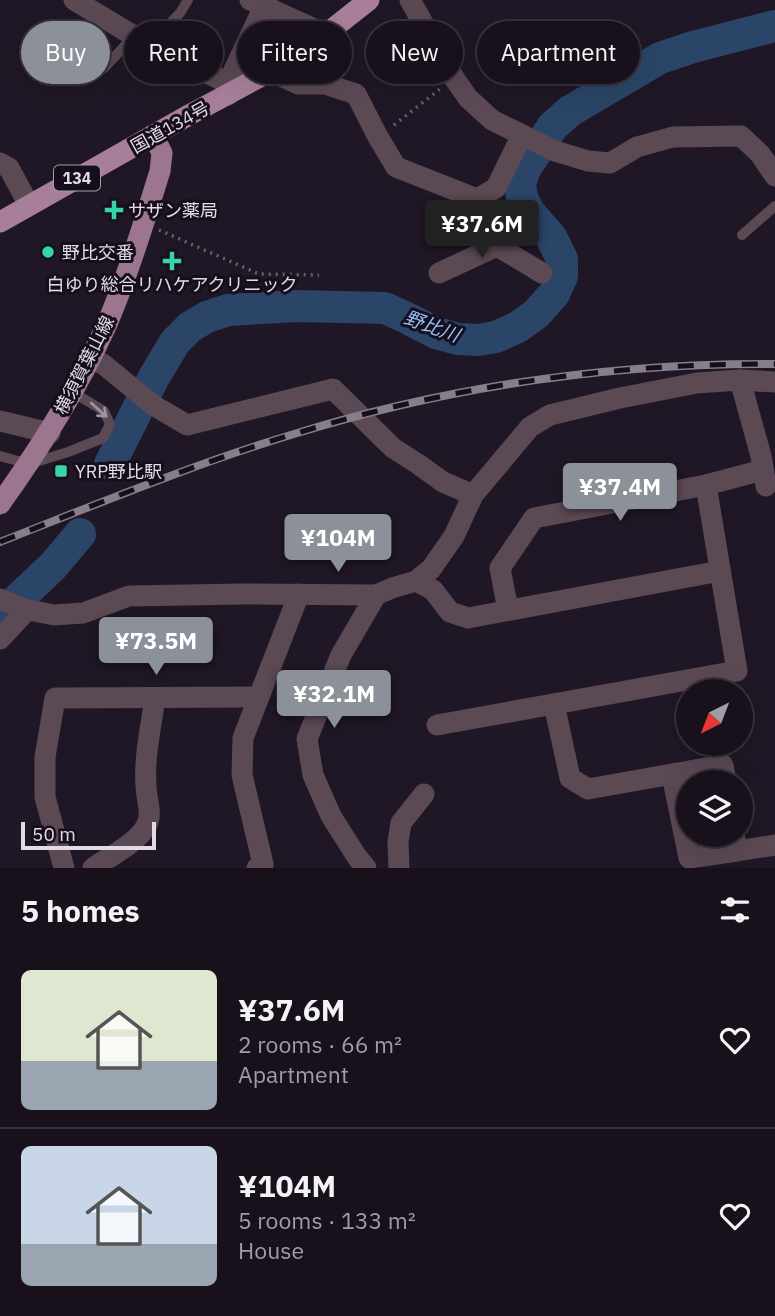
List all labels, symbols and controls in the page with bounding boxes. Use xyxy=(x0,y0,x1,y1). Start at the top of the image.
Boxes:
chip: Buy xyxy=(21,21,110,84)
chip: Rent xyxy=(124,21,223,84)
chip: Filters xyxy=(237,21,352,84)
chip: New xyxy=(366,21,463,84)
chip: Apartment xyxy=(477,21,640,84)
street label: 国道134号 xyxy=(127,96,213,158)
road number: 134 xyxy=(54,166,100,190)
place label: サザン薬局 xyxy=(128,199,218,222)
pin: ¥37.6M xyxy=(425,201,539,260)
marker: サザン薬局 xyxy=(106,202,122,218)
text: ¥37.6M xyxy=(441,208,523,238)
place label: 野比交番 xyxy=(62,241,134,264)
marker: 野比交番 xyxy=(40,244,56,260)
marker: 白ゆり総合リハケアクリニック xyxy=(162,251,182,271)
place label: 白ゆり総合リハケアクリニック xyxy=(46,273,298,296)
water label: 野比川 xyxy=(401,305,465,348)
street label: 横須賀葉山線 xyxy=(49,312,119,418)
one-way arrow xyxy=(90,401,108,418)
place label: YRP野比駅 xyxy=(75,460,162,483)
marker: YRP野比駅 xyxy=(53,463,69,479)
pin: ¥37.4M xyxy=(563,463,677,523)
text: ¥37.4M xyxy=(579,471,661,501)
pin: ¥104M xyxy=(289,514,387,574)
text: ¥104M xyxy=(300,522,376,552)
pin: ¥73.5M xyxy=(99,618,213,677)
text: ¥73.5M xyxy=(115,625,197,655)
pin: ¥32.1M xyxy=(277,670,391,730)
text: ¥32.1M xyxy=(293,678,375,708)
north arrow xyxy=(676,679,752,756)
map controls xyxy=(676,679,753,847)
button: layers xyxy=(676,770,753,847)
scale bar xyxy=(21,819,156,851)
text: 50 m xyxy=(32,822,76,846)
text: 5 homes xyxy=(21,891,140,930)
icon: filters xyxy=(716,891,754,929)
text: ¥37.6M xyxy=(238,990,345,1029)
icon: home xyxy=(77,998,161,1082)
icon: heart xyxy=(716,1021,754,1059)
text: 2 rooms · 66 m² xyxy=(238,1029,402,1059)
text: Apartment xyxy=(238,1059,349,1089)
text: ¥104M xyxy=(238,1166,336,1205)
icon: home xyxy=(77,1174,161,1258)
icon: heart xyxy=(716,1197,754,1235)
text: 5 rooms · 133 m² xyxy=(238,1205,416,1235)
text: House xyxy=(238,1235,304,1265)

